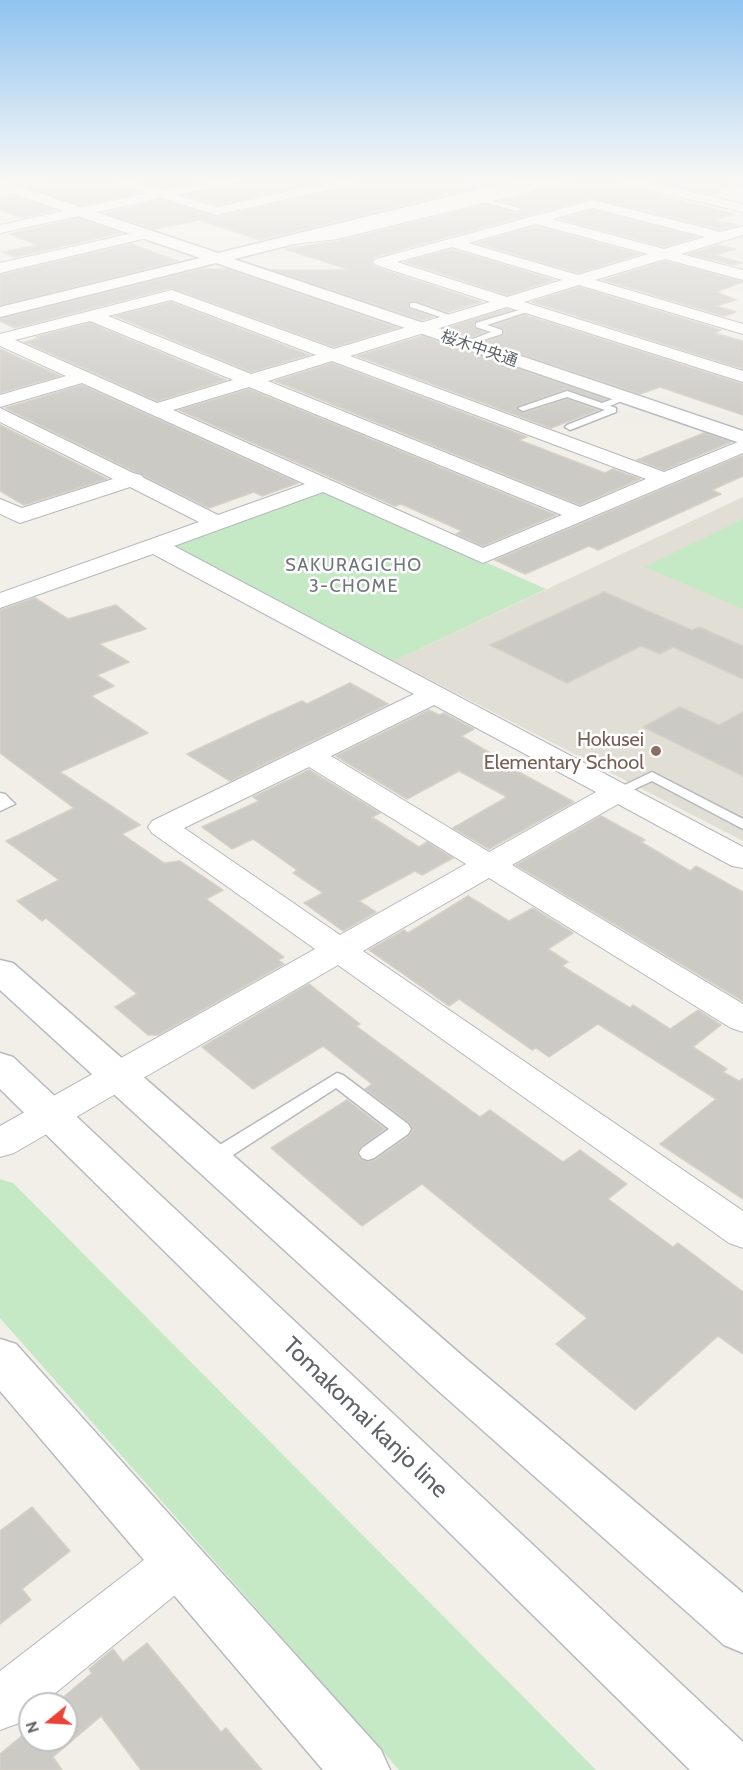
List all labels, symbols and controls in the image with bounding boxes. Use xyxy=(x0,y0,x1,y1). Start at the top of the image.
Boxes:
street label: 桜木中央通 xyxy=(438,327,520,371)
district label: SAKURAGICHO 3-CHOME xyxy=(285,555,423,598)
place label: Hokusei Elementary School xyxy=(484,728,644,775)
marker: Hokusei Elementary School xyxy=(649,744,663,758)
street label: Tomakomai kanjo line xyxy=(276,1332,454,1504)
north arrow xyxy=(18,1692,78,1752)
text: N xyxy=(22,1719,43,1735)

